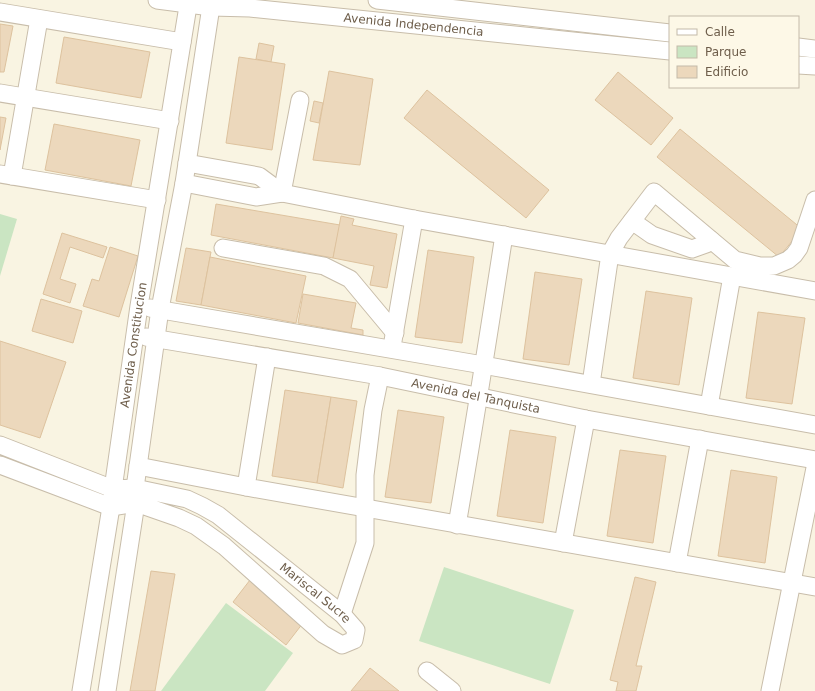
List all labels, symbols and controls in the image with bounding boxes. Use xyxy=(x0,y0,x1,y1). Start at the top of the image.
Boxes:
street label: Avenida Independencia xyxy=(343,11,484,39)
legend xyxy=(669,16,799,88)
text: Calle xyxy=(705,25,735,39)
text: Parque xyxy=(705,45,746,59)
text: Edificio xyxy=(705,65,748,79)
street label: Avenida Constitucion xyxy=(118,281,150,409)
street label: Avenida del Tanquista xyxy=(410,376,541,416)
street label: Mariscal Sucre xyxy=(277,560,354,626)

